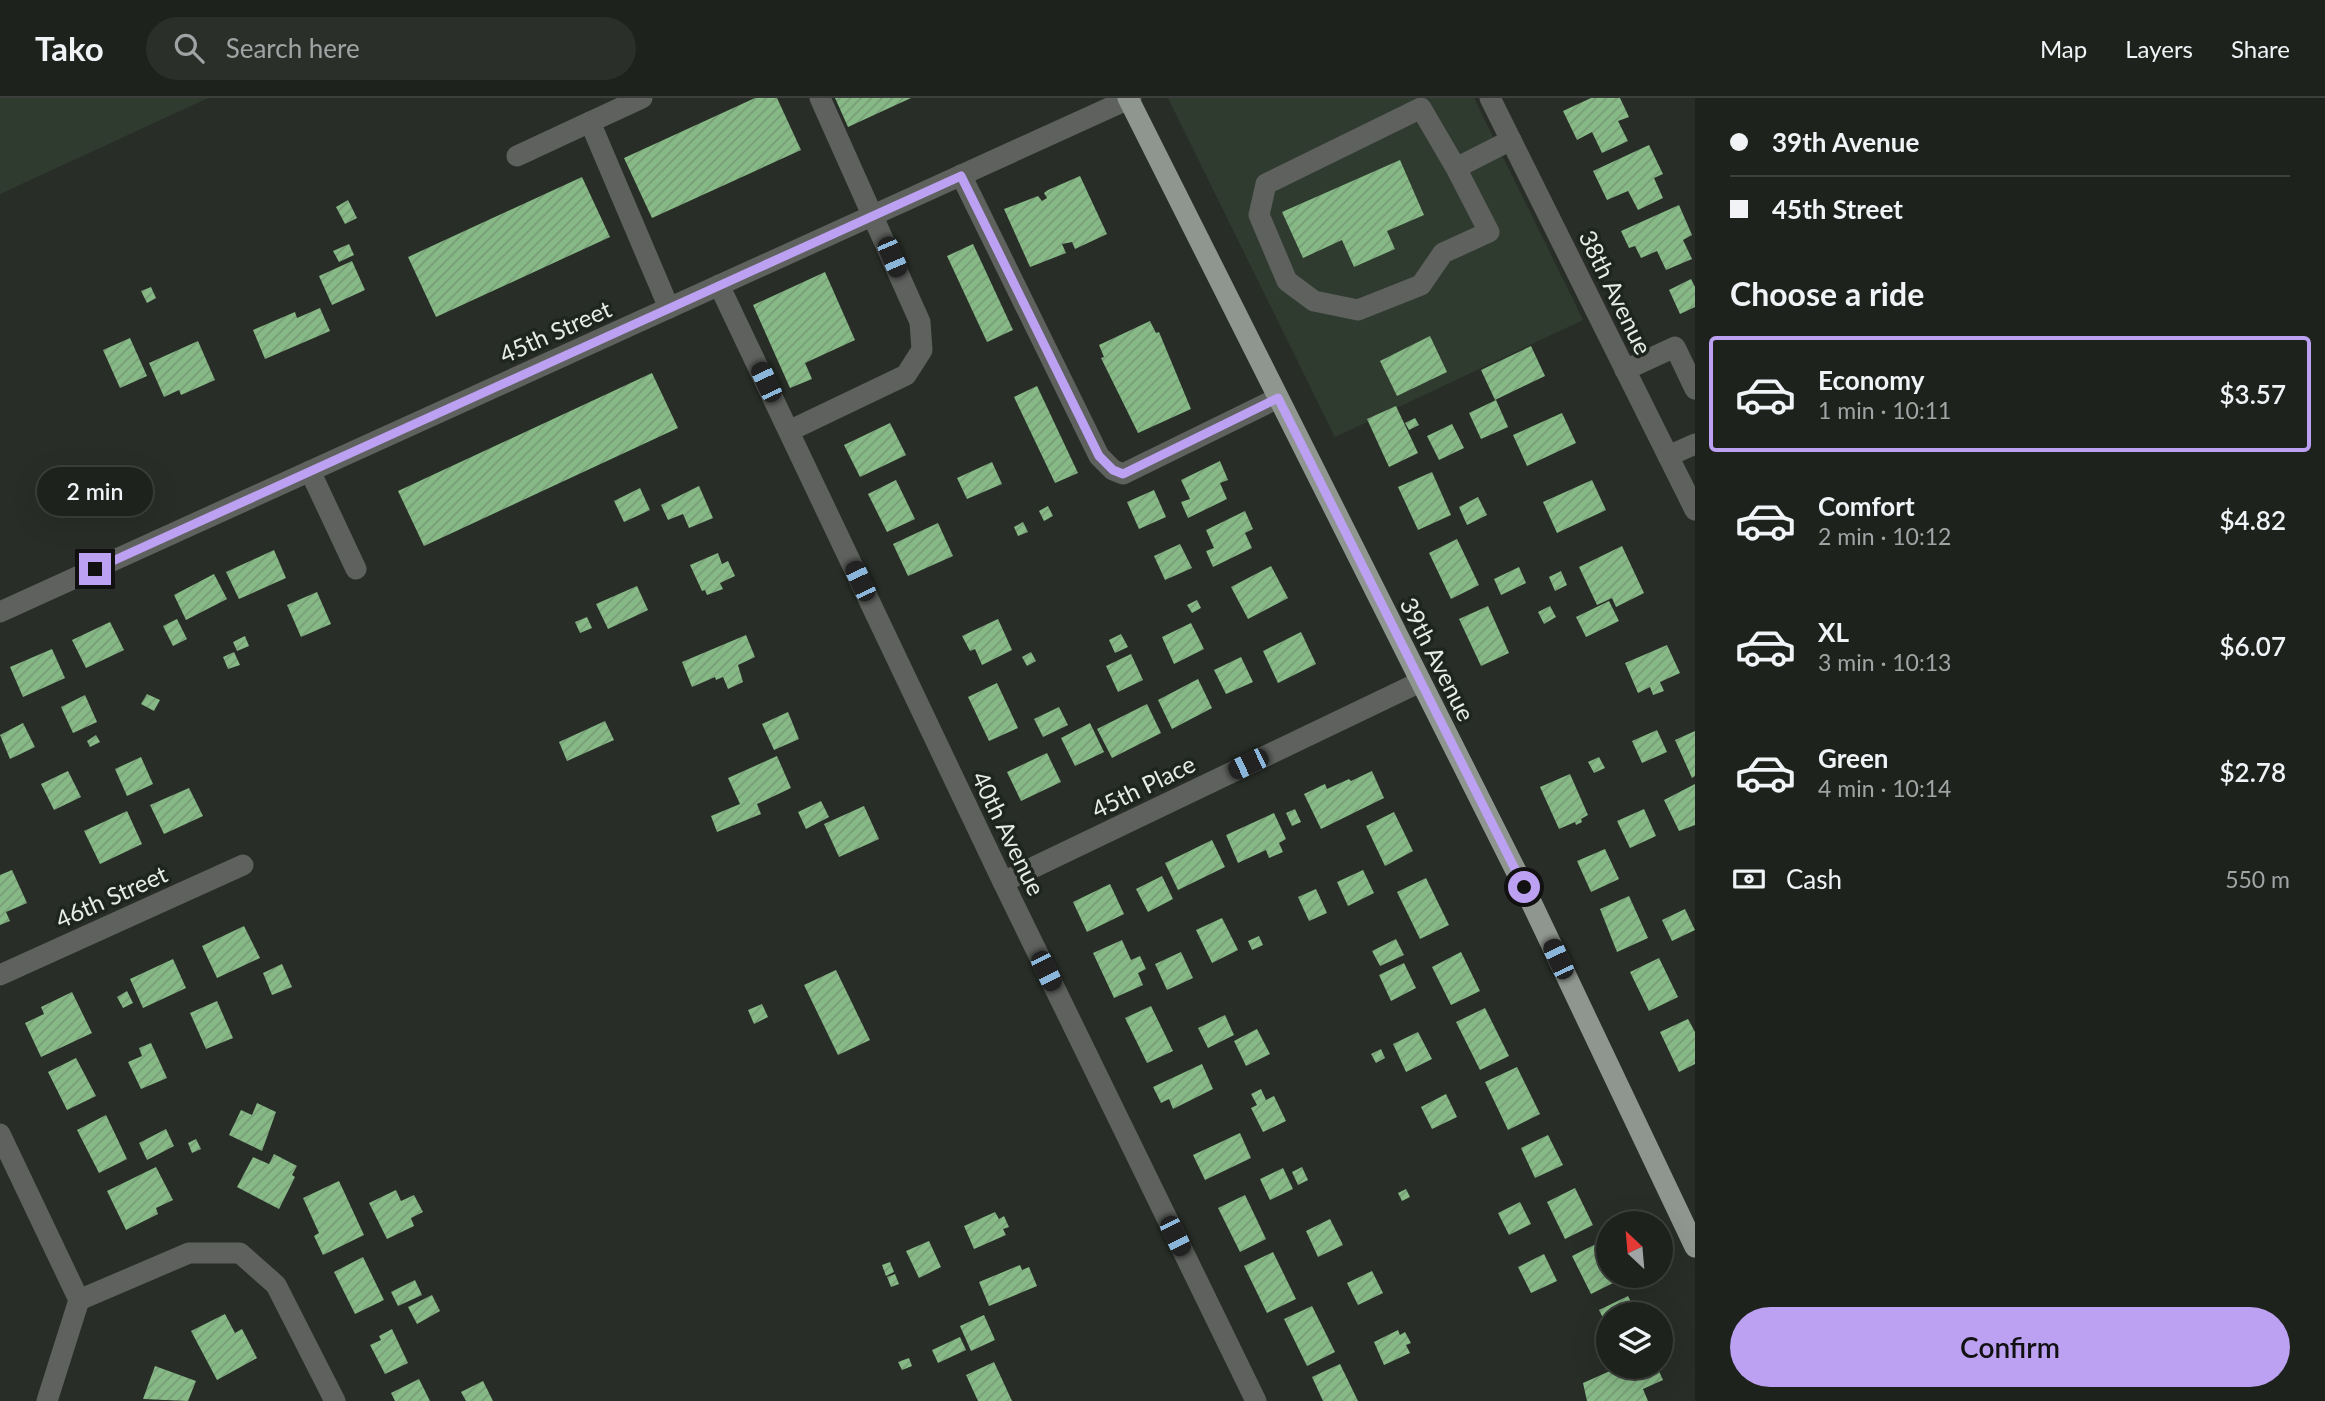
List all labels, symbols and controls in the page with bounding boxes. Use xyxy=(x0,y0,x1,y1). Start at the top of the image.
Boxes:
search box xyxy=(146,17,636,80)
text: Tako xyxy=(35,28,104,68)
icon: search xyxy=(170,29,208,67)
text: Search here xyxy=(226,32,360,64)
text: Map xyxy=(2040,34,2087,63)
text: Layers xyxy=(2125,34,2193,63)
text: Share xyxy=(2231,34,2290,63)
text: 39th Avenue xyxy=(1772,126,1919,158)
text: 45th Street xyxy=(1772,193,1903,225)
street label: 38th Avenue xyxy=(1573,225,1659,359)
car xyxy=(875,234,910,280)
text: Choose a ride xyxy=(1730,274,1924,313)
street label: 45th Street xyxy=(495,293,616,368)
car xyxy=(748,359,785,405)
icon: car xyxy=(1734,363,1797,426)
text: Economy xyxy=(1818,364,1924,396)
text: $3.57 xyxy=(2220,378,2286,410)
text: 1 min · 10:11 xyxy=(1818,396,1951,424)
callout: 2 min xyxy=(37,468,153,517)
text: 2 min xyxy=(67,477,123,505)
icon: car xyxy=(1734,489,1797,552)
text: Comfort xyxy=(1818,490,1915,522)
text: $4.82 xyxy=(2220,504,2286,536)
text: 2 min · 10:12 xyxy=(1818,522,1951,550)
route end xyxy=(79,553,111,585)
car xyxy=(842,558,879,604)
street label: 39th Avenue xyxy=(1395,592,1481,726)
icon: car xyxy=(1734,615,1797,678)
text: XL xyxy=(1818,616,1849,648)
text: $6.07 xyxy=(2220,630,2286,662)
text: 3 min · 10:13 xyxy=(1818,648,1951,676)
icon: car xyxy=(1734,741,1797,804)
text: Green xyxy=(1818,742,1888,774)
car xyxy=(1225,745,1272,783)
street label: 45th Place xyxy=(1086,748,1200,824)
text: $2.78 xyxy=(2220,756,2286,788)
street label: 40th Avenue xyxy=(966,766,1052,900)
text: 4 min · 10:14 xyxy=(1818,774,1951,802)
street label: 46th Street xyxy=(51,858,172,933)
icon: cash xyxy=(1730,860,1768,898)
text: Cash xyxy=(1786,863,1842,895)
text: 550 m xyxy=(2225,865,2290,893)
route start xyxy=(1508,871,1540,903)
car xyxy=(1540,936,1577,982)
car xyxy=(1028,948,1065,994)
north arrow xyxy=(1596,1211,1673,1288)
map controls xyxy=(1596,1211,1673,1379)
car xyxy=(1157,1213,1194,1259)
button: layers xyxy=(1596,1302,1673,1379)
button: Confirm xyxy=(1730,1307,2290,1387)

